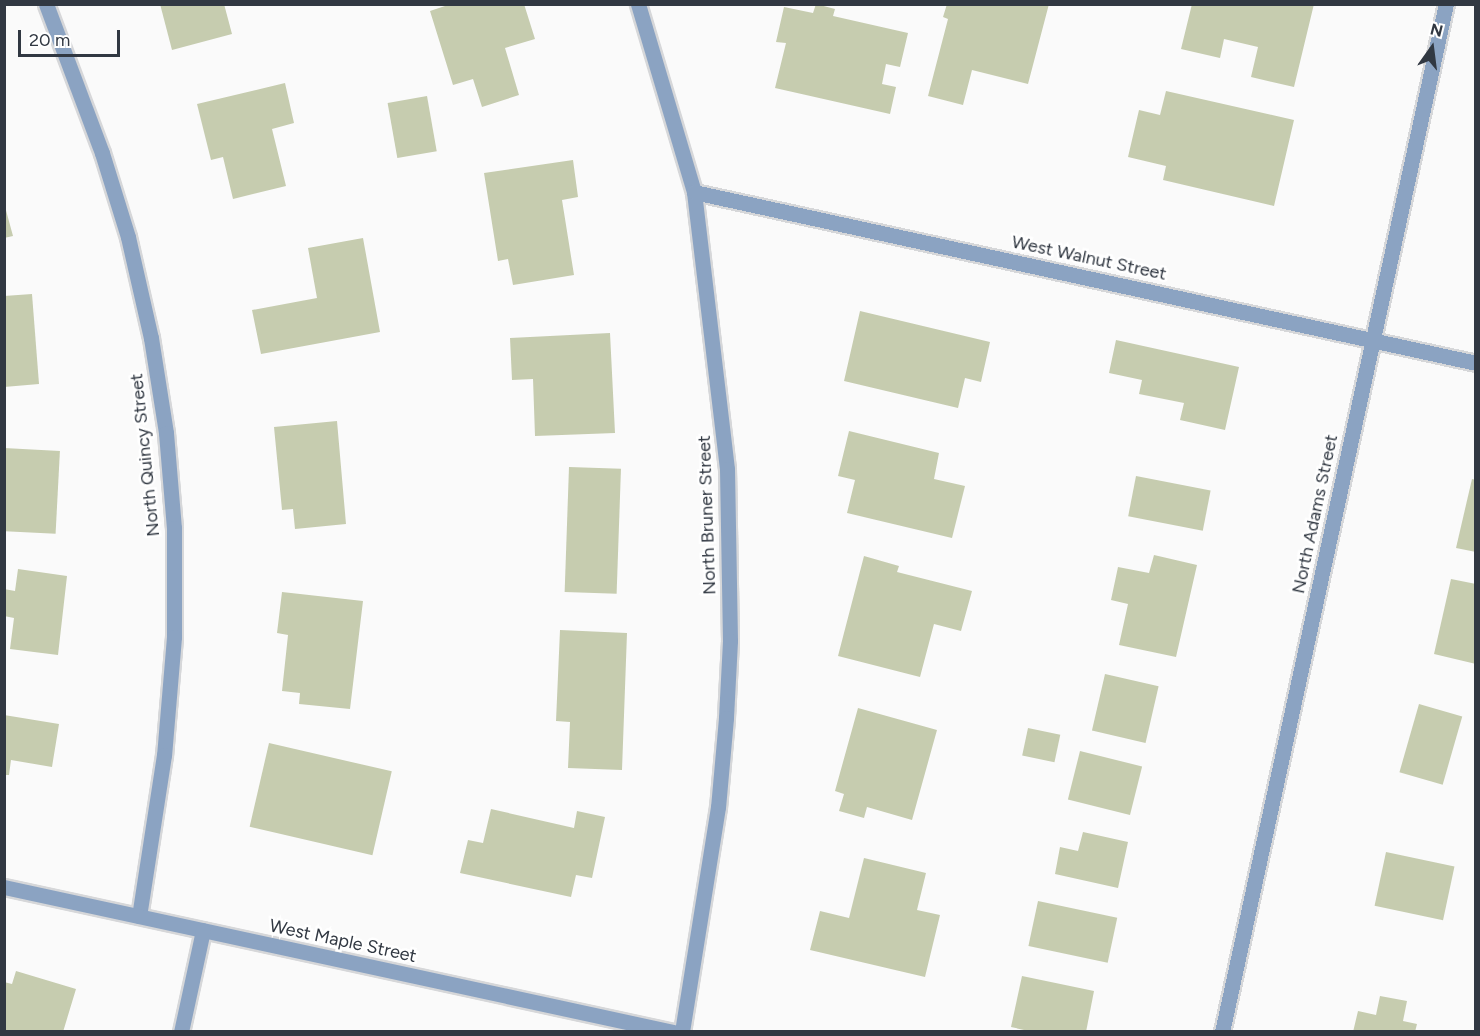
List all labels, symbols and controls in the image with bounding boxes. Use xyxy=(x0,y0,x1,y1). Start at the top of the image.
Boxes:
scale bar xyxy=(21,18,123,56)
north arrow xyxy=(1402,18,1462,78)
text: N xyxy=(1428,19,1445,41)
text: 20 m xyxy=(29,29,70,51)
street label: West Walnut Street xyxy=(1010,231,1168,285)
street label: North Quincy Street xyxy=(126,372,164,538)
street label: North Adams Street xyxy=(1288,432,1342,596)
street label: North Bruner Street xyxy=(693,435,721,595)
street label: West Maple Street xyxy=(268,915,418,967)

